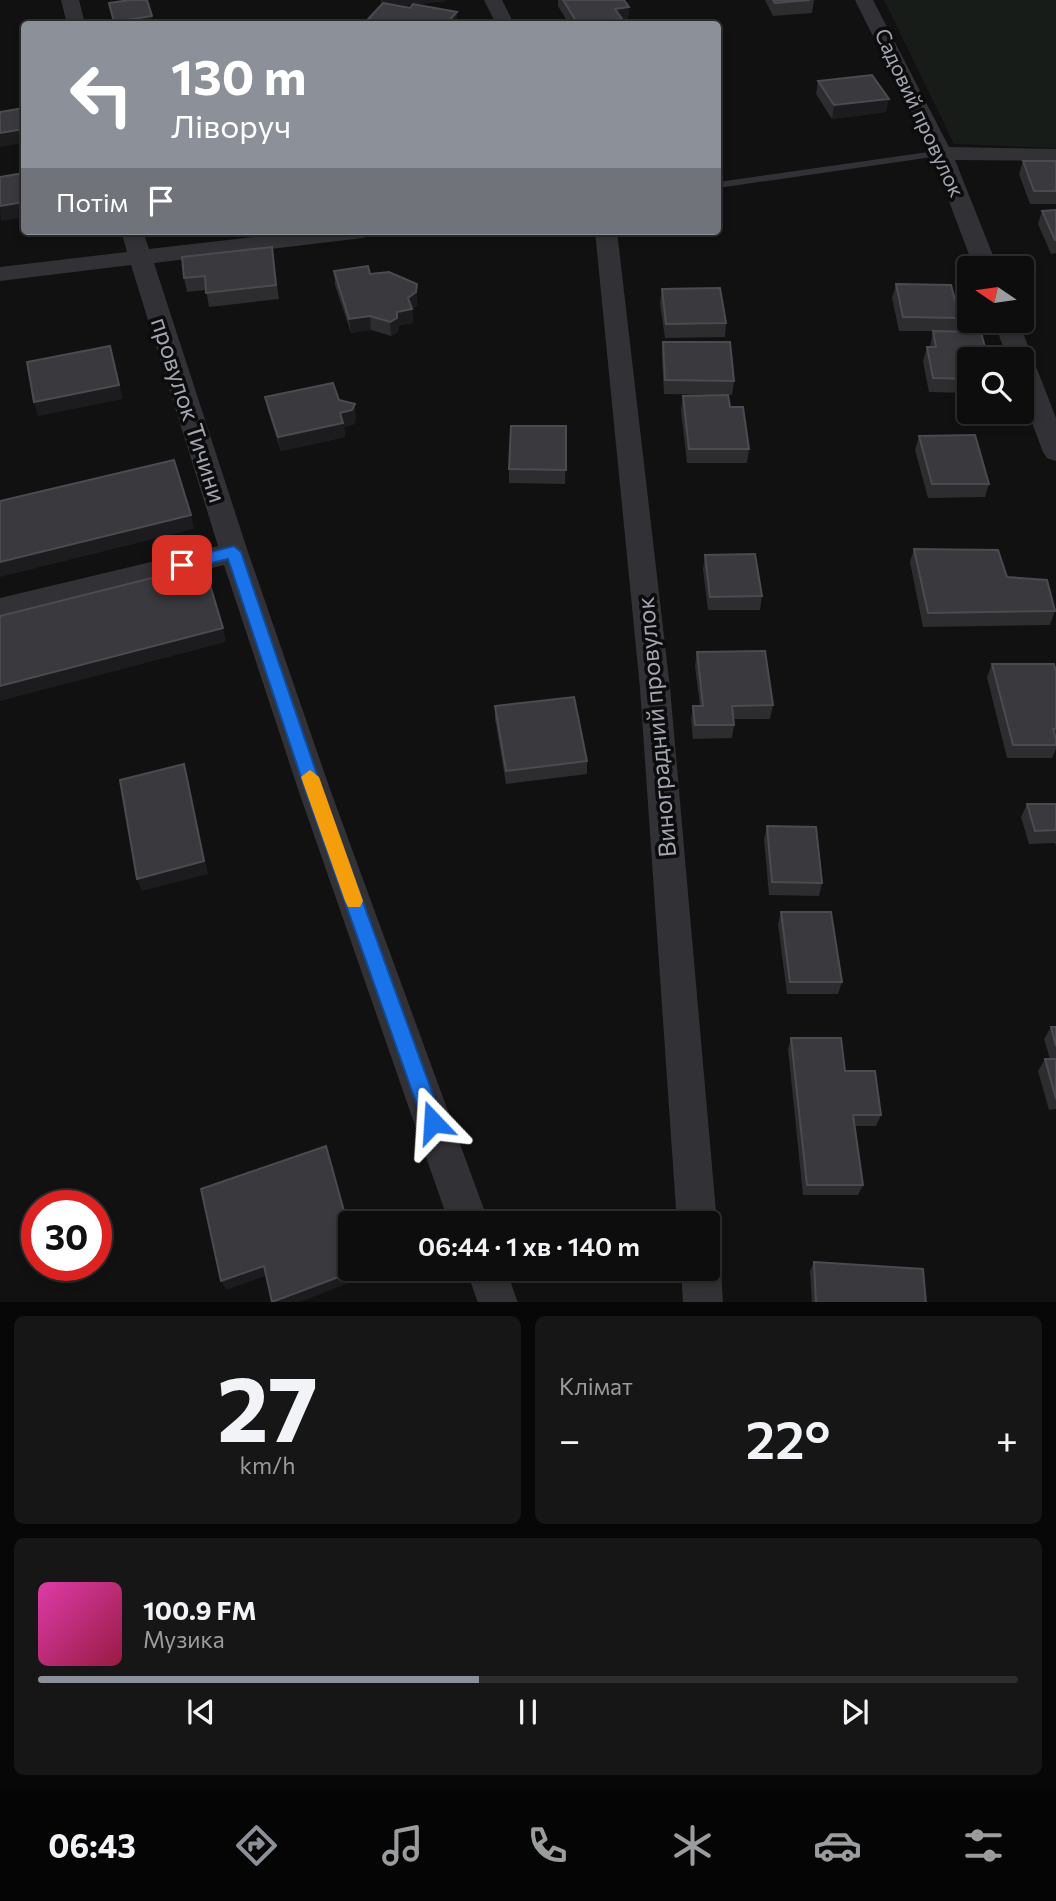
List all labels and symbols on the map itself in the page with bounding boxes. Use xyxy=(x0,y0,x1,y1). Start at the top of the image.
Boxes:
street label: Садовий провулок xyxy=(870,24,970,201)
north arrow xyxy=(957,256,1034,332)
street label: провулок Тичини xyxy=(146,313,233,506)
pin xyxy=(152,535,212,595)
street label: Виноградний провулок xyxy=(630,595,681,859)
position arrow xyxy=(396,1085,470,1159)
speed limit sign: 30 xyxy=(21,1190,112,1281)

